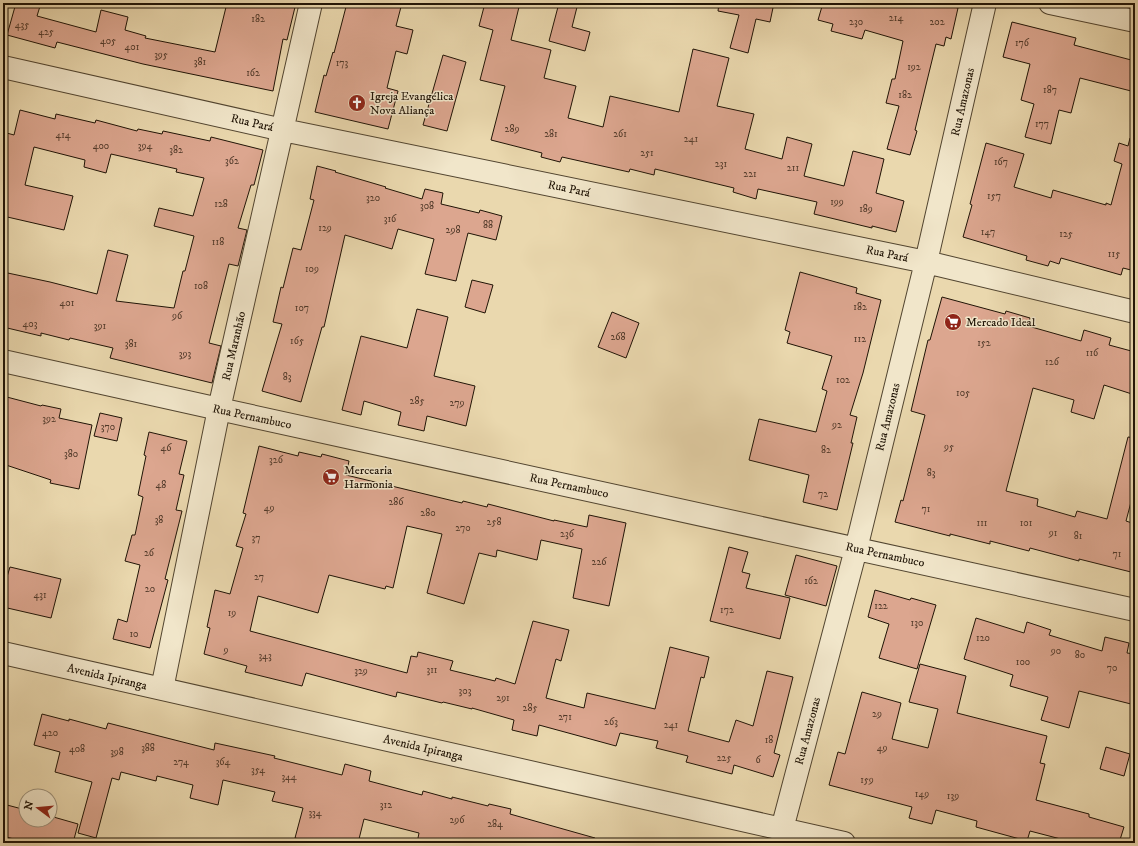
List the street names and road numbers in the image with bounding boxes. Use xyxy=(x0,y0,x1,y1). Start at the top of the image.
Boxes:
street label: Rua Amazonas xyxy=(948,66,978,138)
street label: Rua Pará xyxy=(229,111,276,135)
street label: Rua Pará xyxy=(546,177,593,201)
street label: Rua Pará xyxy=(864,242,911,266)
street label: Rua Maranhão xyxy=(219,310,249,382)
street label: Rua Amazonas xyxy=(872,381,904,453)
street label: Rua Pernambuco xyxy=(211,401,293,433)
street label: Rua Pernambuco xyxy=(528,470,610,502)
street label: Rua Pernambuco xyxy=(844,539,926,571)
street label: Avenida Ipiranga xyxy=(66,661,149,694)
street label: Rua Amazonas xyxy=(792,695,824,767)
street label: Avenida Ipiranga xyxy=(382,732,465,765)

